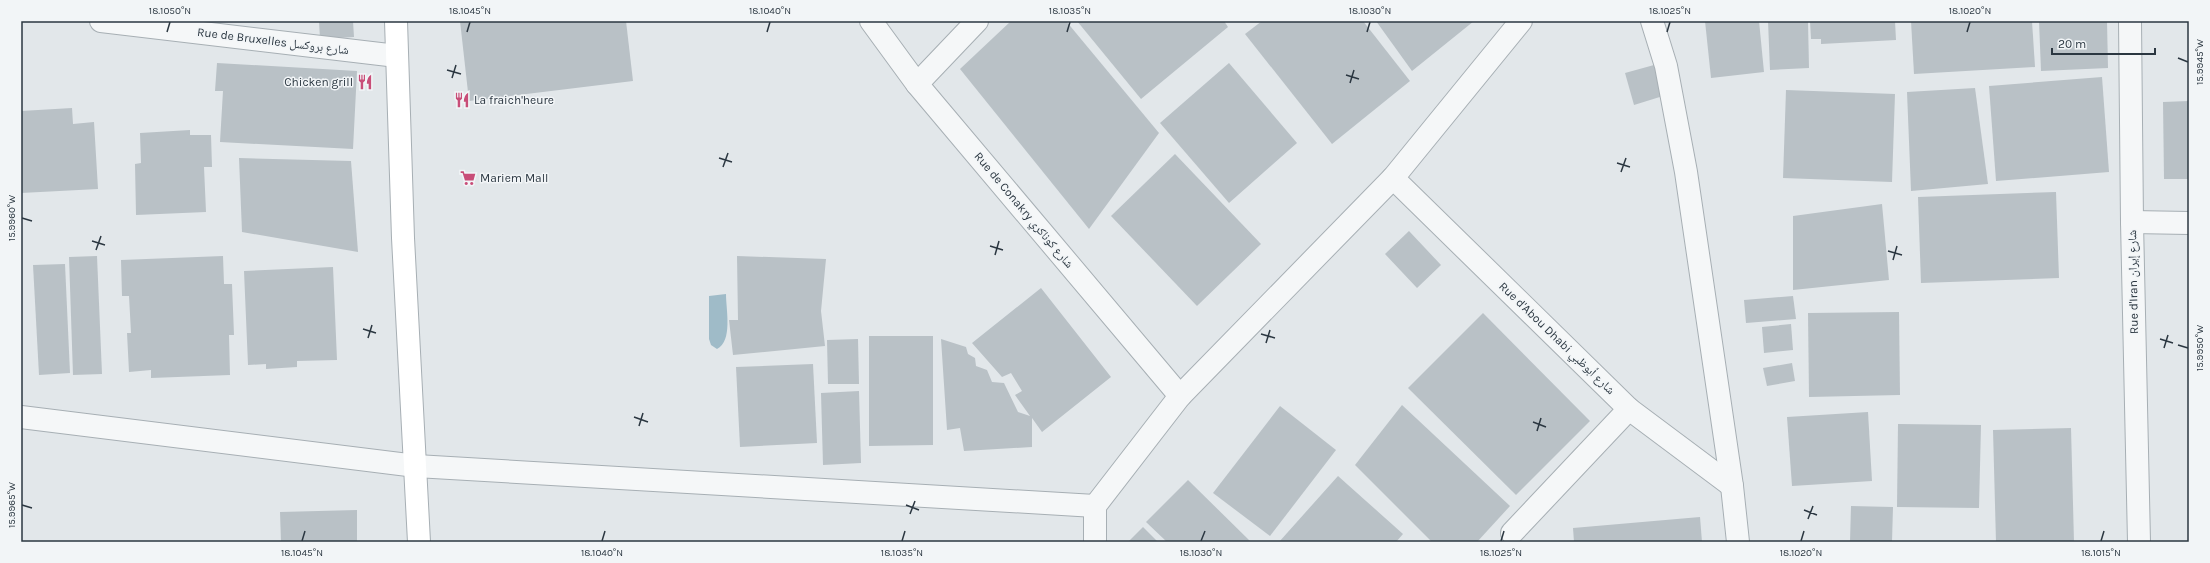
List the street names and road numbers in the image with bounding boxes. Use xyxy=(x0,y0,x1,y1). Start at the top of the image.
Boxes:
street label: Rue de Bruxelles شارع بروكسل xyxy=(196,25,350,58)
street label: Rue de Conakry شارع كوناكري xyxy=(969,149,1077,273)
street label: Rue d'Iran شارع إيران xyxy=(2125,230,2142,334)
street label: Rue d'Abou Dhabi شارع أبوظبي xyxy=(1494,279,1618,399)

